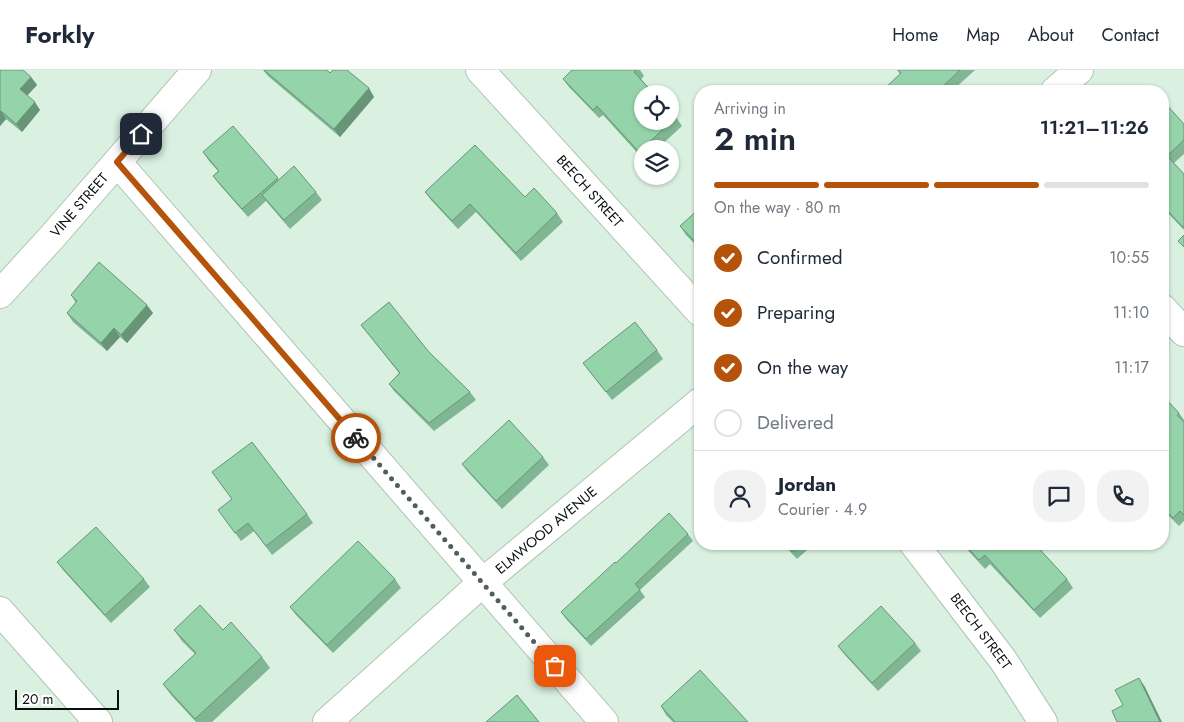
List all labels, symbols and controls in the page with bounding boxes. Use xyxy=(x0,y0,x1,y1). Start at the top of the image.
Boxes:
text: Forkly xyxy=(25,17,94,52)
text: Home xyxy=(892,22,938,48)
text: Map xyxy=(966,22,1000,48)
text: About xyxy=(1028,22,1073,48)
text: Contact xyxy=(1101,22,1159,48)
map controls xyxy=(634,85,679,185)
button: locate xyxy=(634,85,679,130)
text: Arriving in xyxy=(714,97,786,120)
pin xyxy=(120,113,162,155)
text: 11:21–11:26 xyxy=(1040,114,1149,141)
text: 2 min xyxy=(714,116,796,162)
icon: home xyxy=(127,120,155,148)
button: layers xyxy=(634,140,679,185)
street label: BEECH STREET xyxy=(552,151,628,232)
street label: VINE STREET xyxy=(45,168,113,242)
text: On the way · 80 m xyxy=(714,196,841,219)
icon: check xyxy=(714,244,742,272)
text: Confirmed xyxy=(757,244,843,271)
text: 10:55 xyxy=(1109,246,1149,269)
icon: check xyxy=(714,299,742,327)
text: Preparing xyxy=(757,299,835,326)
text: 11:10 xyxy=(1113,301,1149,324)
icon: check xyxy=(714,354,742,382)
text: On the way xyxy=(757,354,848,381)
text: 11:17 xyxy=(1114,356,1149,379)
text: Delivered xyxy=(757,409,834,436)
courier xyxy=(331,413,381,463)
icon: bike xyxy=(342,424,370,452)
button: person xyxy=(714,470,766,522)
button: chat xyxy=(1033,470,1085,522)
button: phone xyxy=(1097,470,1149,522)
text: Jordan xyxy=(778,471,836,498)
street label: ELMWOOD AVENUE xyxy=(491,482,601,578)
text: Courier · 4.9 xyxy=(778,498,867,521)
street label: BEECH STREET xyxy=(946,589,1017,674)
pin xyxy=(534,645,576,687)
icon: bag xyxy=(541,652,569,680)
scale bar xyxy=(15,687,119,710)
text: 20 m xyxy=(22,689,54,709)

